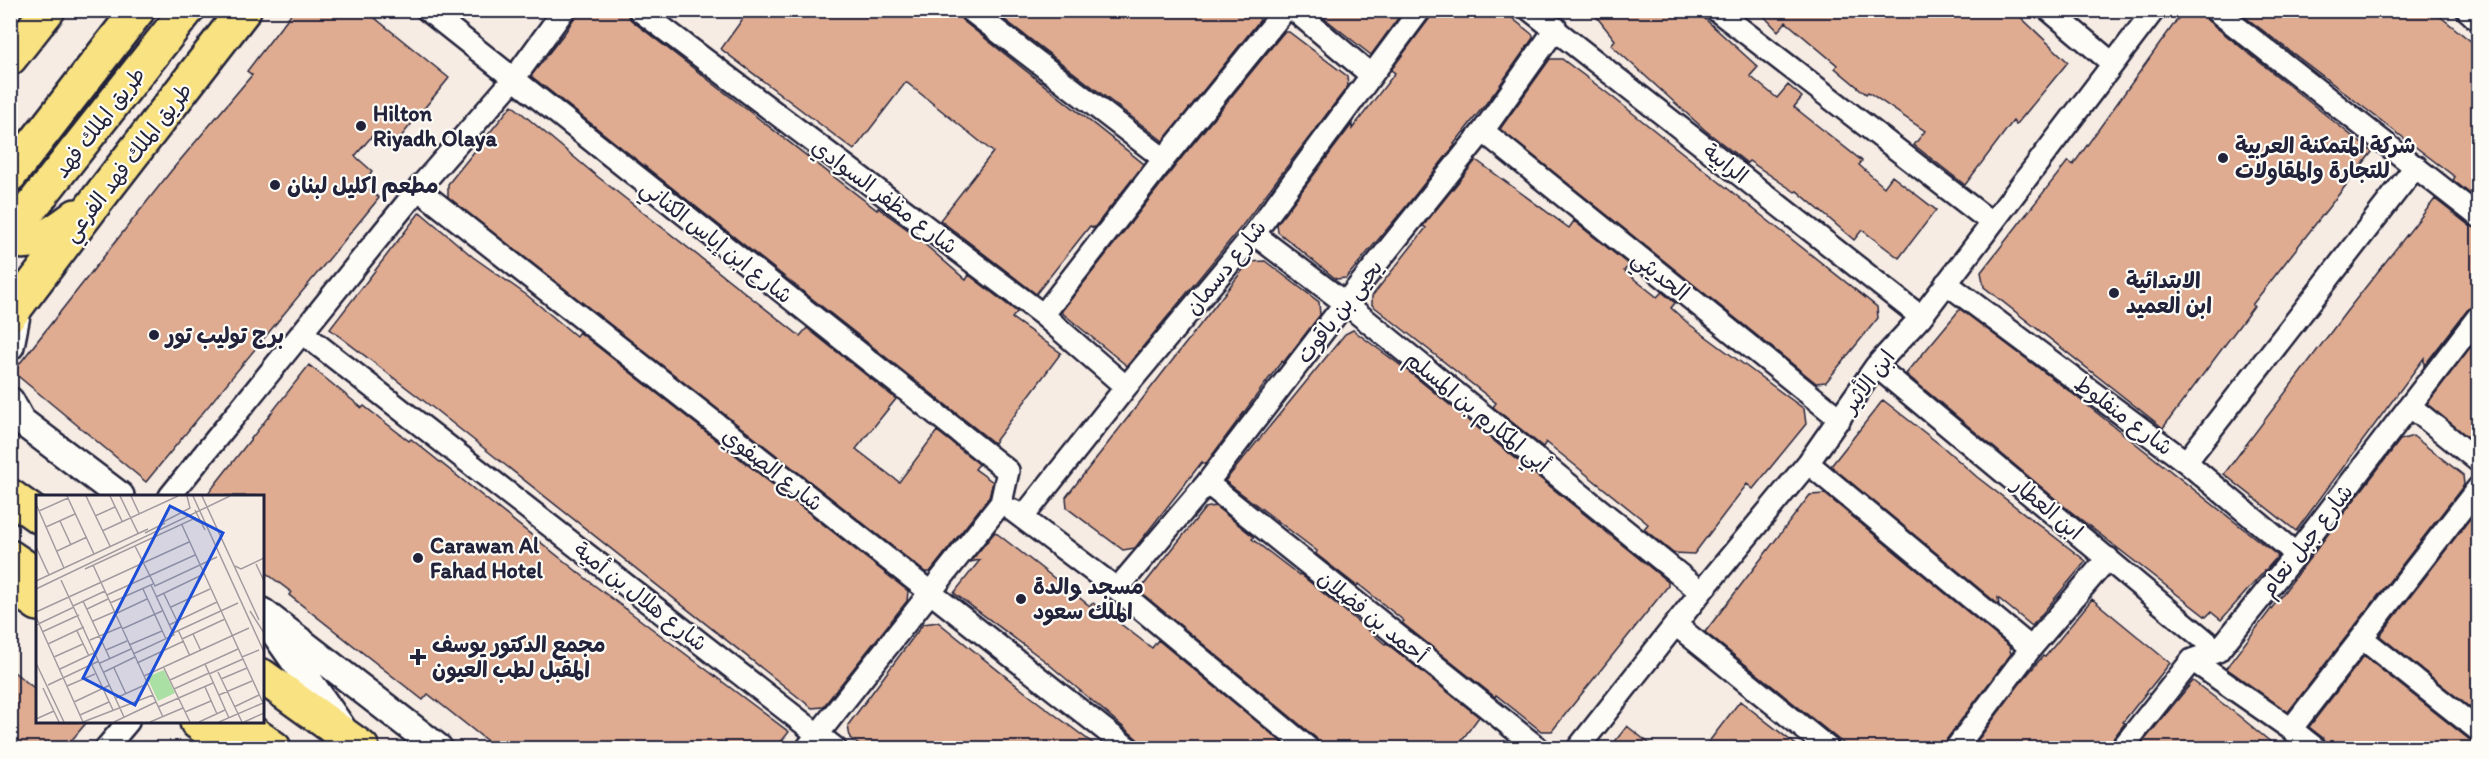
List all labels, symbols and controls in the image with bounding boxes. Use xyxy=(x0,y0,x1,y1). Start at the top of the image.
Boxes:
street label: طريق الملك فهد xyxy=(48,61,151,183)
street label: طريق الملك فهد الفرعي xyxy=(57,77,203,251)
place label: Hilton Riyadh Olaya xyxy=(373,100,497,152)
marker: Hilton Riyadh Olaya xyxy=(354,119,368,133)
place label: شركة المتمكنة العربية للتجارة والمقاولات xyxy=(2235,132,2415,186)
street label: شارع مظفر السوادي xyxy=(804,133,963,263)
street label: الرابية xyxy=(1698,137,1754,189)
marker: شركة المتمكنة العربية للتجارة والمقاولات xyxy=(2216,151,2230,165)
place label: مطعم اكليل لبنان xyxy=(287,172,438,202)
street label: شارع ابن إياس الكناني xyxy=(632,174,798,314)
marker: مطعم اكليل لبنان xyxy=(268,178,282,192)
street label: شارع دسمان xyxy=(1179,214,1273,321)
street label: الحديثي xyxy=(1623,244,1695,311)
street label: يحيى بن ياقوت xyxy=(1290,254,1389,369)
place label: الابتدائية ابن العميد xyxy=(2126,267,2212,319)
marker: الابتدائية ابن العميد xyxy=(2107,286,2121,300)
place label: برج توليب تور xyxy=(164,322,284,349)
marker: برج توليب تور xyxy=(147,328,161,342)
street label: ابن الأثير xyxy=(1833,343,1901,420)
street label: أبي المكارم بن المسلم xyxy=(1396,345,1556,483)
street label: شارع منفلوط xyxy=(2068,370,2178,463)
street label: شارع الصفوي xyxy=(715,422,828,519)
street label: ابن العطار xyxy=(2005,470,2088,546)
street label: شارع جبل نعام xyxy=(2254,479,2362,604)
inset map xyxy=(36,495,264,723)
place label: Carawan Al Fahad Hotel xyxy=(430,532,544,584)
street label: شارع هلال بن أمية xyxy=(567,536,713,659)
marker: Carawan Al Fahad Hotel xyxy=(411,551,425,565)
street label: أحمد بن فضلان xyxy=(1312,564,1433,669)
place label: مسجد والدة الملك سعود xyxy=(1033,573,1144,626)
marker: مسجد والدة الملك سعود xyxy=(1014,592,1028,606)
place label: مجمع الدكتور يوسف المقبل لطب العيون xyxy=(432,631,606,684)
marker: مجمع الدكتور يوسف المقبل لطب العيون xyxy=(409,648,427,666)

